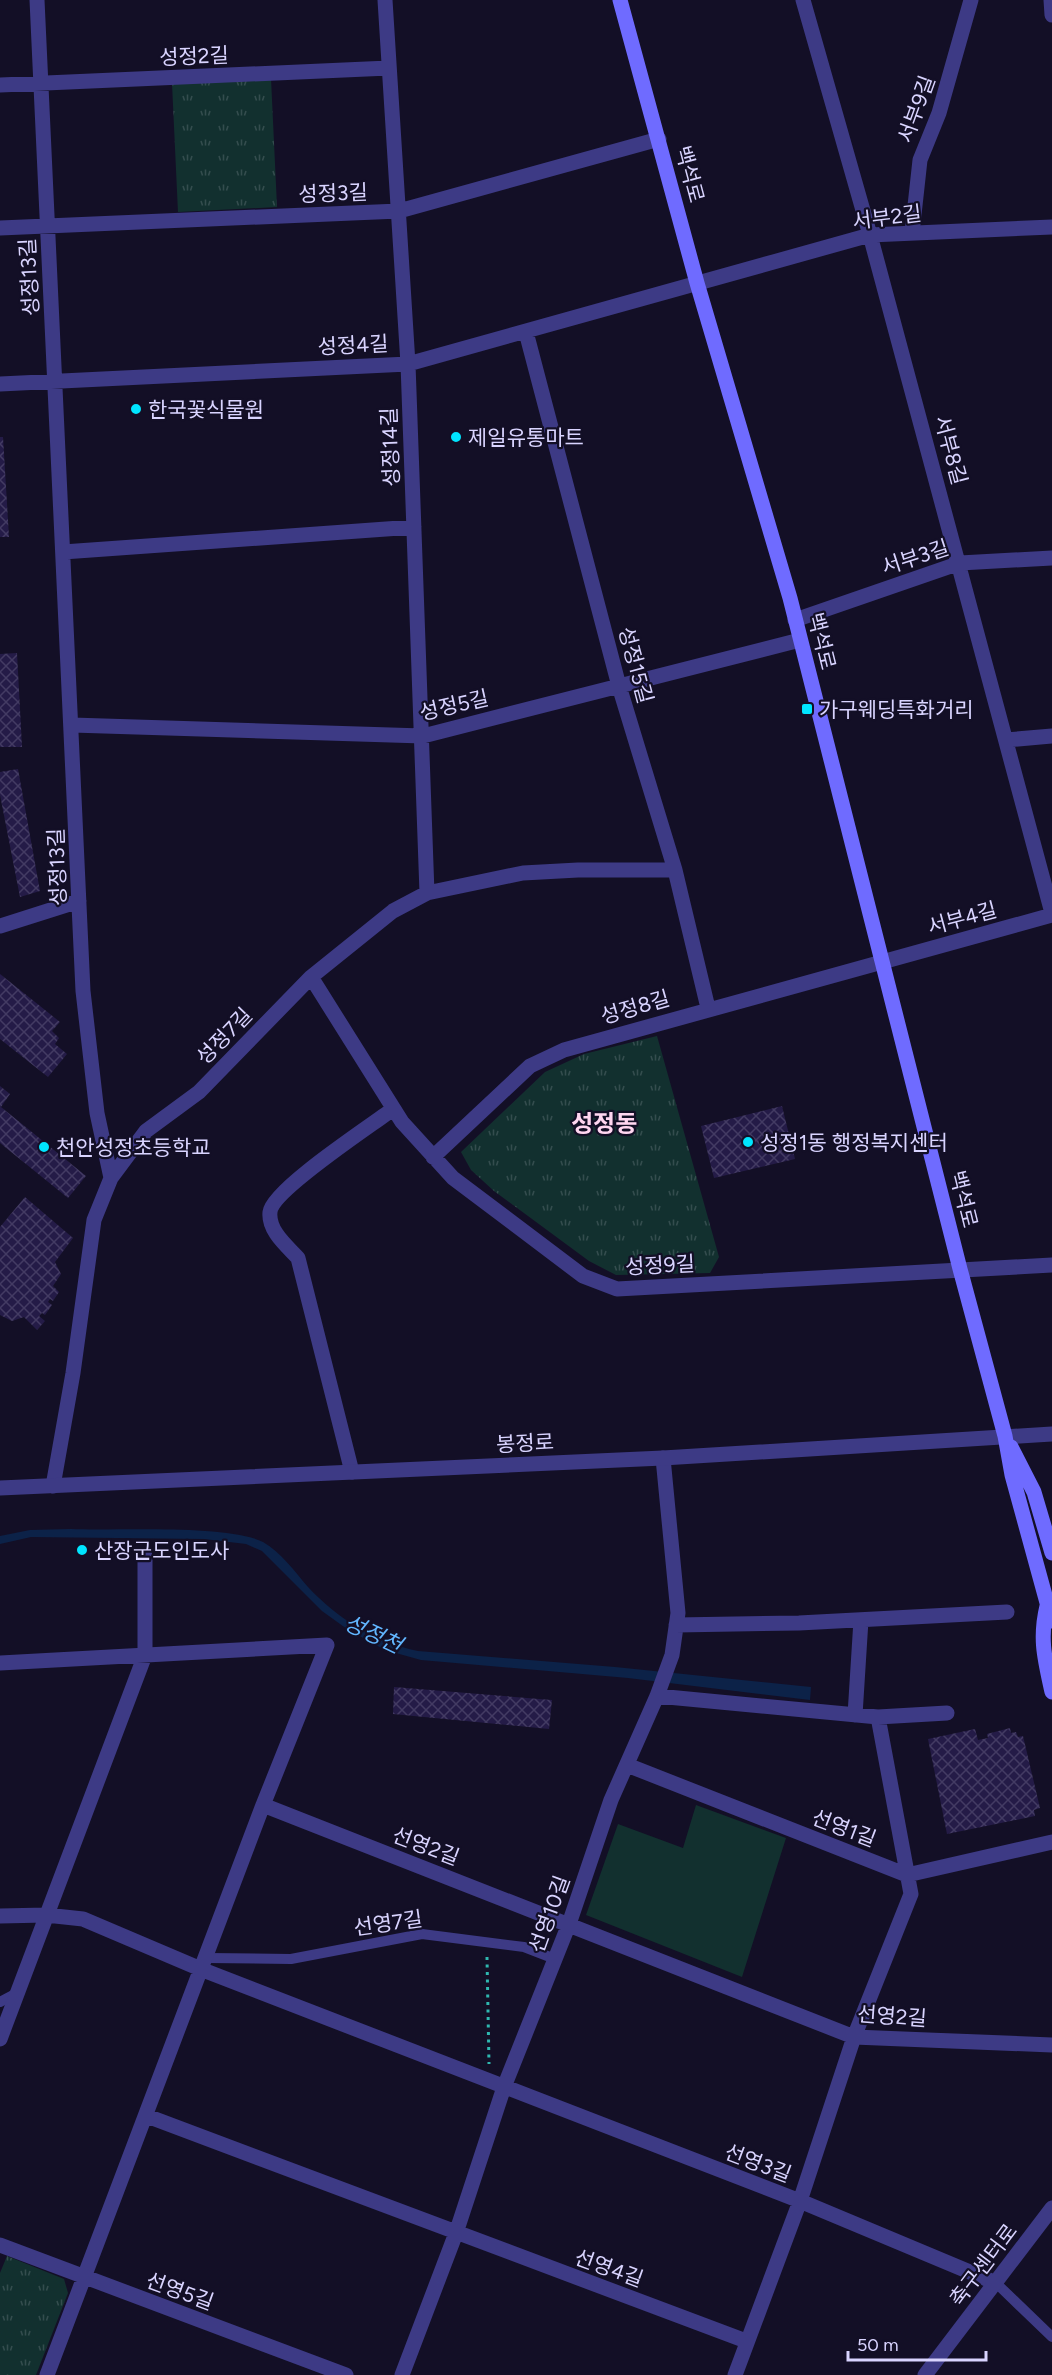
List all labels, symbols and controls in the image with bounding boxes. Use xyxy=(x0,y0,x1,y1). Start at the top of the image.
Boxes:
street label: 성정2길 xyxy=(159,42,229,70)
street label: 서부9길 xyxy=(892,72,940,146)
street label: 백석로 xyxy=(670,143,710,205)
street label: 성정3길 xyxy=(298,179,368,207)
street label: 서부2길 xyxy=(851,200,923,234)
street label: 성정13길 xyxy=(14,237,44,317)
street label: 성정4길 xyxy=(317,331,389,359)
place label: 한국꽃식물원 xyxy=(148,397,264,422)
marker: 한국꽃식물원 xyxy=(129,402,143,416)
street label: 성정14길 xyxy=(376,407,404,487)
street label: 서부8길 xyxy=(930,413,972,487)
place label: 제일유통마트 xyxy=(468,425,584,450)
marker: 제일유통마트 xyxy=(449,430,463,444)
street label: 서부3길 xyxy=(878,534,952,580)
street label: 백석로 xyxy=(803,610,841,672)
street label: 성정15길 xyxy=(614,624,658,706)
street label: 성정5길 xyxy=(417,685,491,725)
place label: 가구웨딩특화거리 xyxy=(819,697,974,722)
marker: 가구웨딩특화거리 xyxy=(800,702,814,716)
street label: 성정13길 xyxy=(43,828,71,906)
street label: 서부4길 xyxy=(924,897,1000,939)
street label: 성정8길 xyxy=(597,985,673,1029)
street label: 성정7길 xyxy=(191,1002,257,1070)
district label: 성정동 xyxy=(571,1109,637,1138)
place label: 성정1동 행정복지센터 xyxy=(760,1130,948,1155)
place label: 천안성정초등학교 xyxy=(56,1135,211,1160)
marker: 성정1동 행정복지센터 xyxy=(741,1135,755,1149)
marker: 천안성정초등학교 xyxy=(37,1140,51,1154)
street label: 백석로 xyxy=(945,1168,983,1230)
street label: 성정9길 xyxy=(624,1251,696,1279)
street label: 봉정로 xyxy=(495,1429,555,1457)
place label: 산장군도인도사 xyxy=(94,1538,229,1563)
marker: 산장군도인도사 xyxy=(75,1543,89,1557)
water label: 성정천 xyxy=(340,1609,409,1660)
street label: 선영1길 xyxy=(808,1804,880,1852)
street label: 선영2길 xyxy=(389,1822,463,1870)
street label: 선영10길 xyxy=(524,1872,574,1956)
street label: 선영7길 xyxy=(352,1906,424,1940)
street label: 선영2길 xyxy=(856,2001,928,2031)
street label: 선영3길 xyxy=(721,2139,795,2187)
street label: 축구센터로 xyxy=(944,2219,1022,2311)
street label: 선영4길 xyxy=(571,2244,647,2292)
street label: 선영5길 xyxy=(143,2267,217,2315)
scale bar xyxy=(848,2324,986,2362)
text: 50 m xyxy=(857,2334,899,2356)

